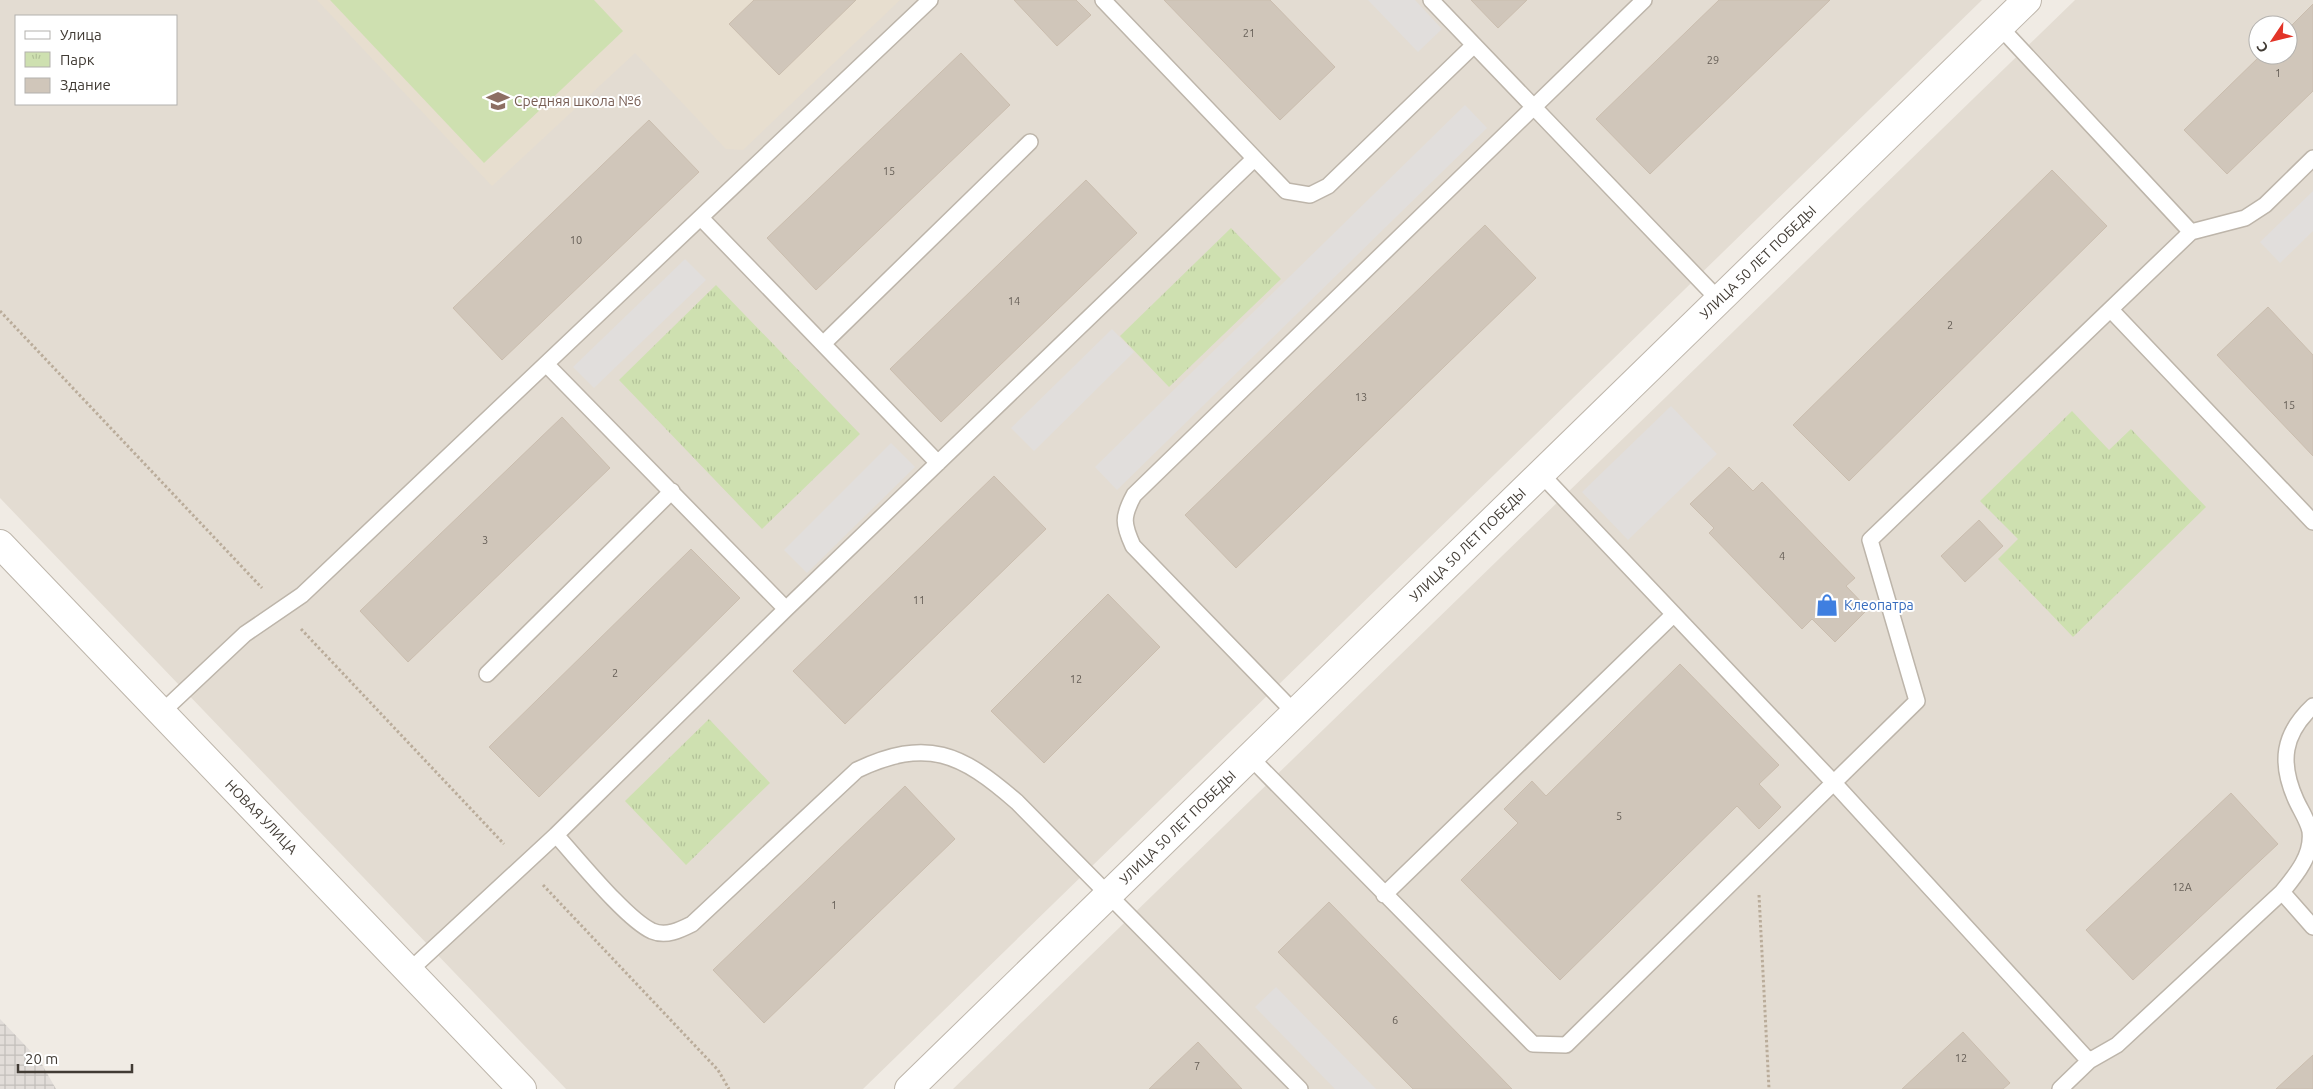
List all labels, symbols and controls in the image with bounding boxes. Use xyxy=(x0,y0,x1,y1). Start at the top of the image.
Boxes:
legend xyxy=(15,15,178,105)
north arrow xyxy=(2248,15,2298,65)
text: Улица xyxy=(60,26,102,43)
house number: 21 xyxy=(1243,27,1255,39)
text: С xyxy=(2253,39,2271,56)
text: Парк xyxy=(60,51,95,68)
house number: 29 xyxy=(1707,54,1719,66)
house number: 1 xyxy=(2275,67,2281,79)
text: Здание xyxy=(60,76,111,93)
school or university icon: Средняя школа №6 xyxy=(485,88,511,114)
place label: Средняя школа №6 xyxy=(514,93,642,109)
house number: 15 xyxy=(883,165,895,177)
street label: УЛИЦА 50 ЛЕТ ПОБЕДЫ xyxy=(1697,202,1819,322)
house number: 10 xyxy=(570,234,582,246)
house number: 14 xyxy=(1008,295,1020,307)
house number: 2 xyxy=(1947,319,1953,331)
house number: 13 xyxy=(1355,391,1367,403)
house number: 15 xyxy=(2283,399,2295,411)
street label: УЛИЦА 50 ЛЕТ ПОБЕДЫ xyxy=(1406,485,1529,605)
house number: 3 xyxy=(482,534,488,546)
house number: 4 xyxy=(1779,550,1785,562)
shop icon: Клеопатра xyxy=(1814,592,1840,618)
house number: 11 xyxy=(913,594,925,606)
place label: Клеопатра xyxy=(1844,597,1914,613)
house number: 2 xyxy=(612,667,618,679)
house number: 12 xyxy=(1070,673,1082,685)
street label: УЛИЦА 50 ЛЕТ ПОБЕДЫ xyxy=(1116,767,1239,887)
street label: НОВАЯ УЛИЦА xyxy=(222,776,301,858)
house number: 5 xyxy=(1616,810,1622,822)
house number: 12А xyxy=(2172,881,2193,893)
house number: 1 xyxy=(831,899,837,911)
house number: 6 xyxy=(1392,1014,1398,1026)
scale bar xyxy=(18,1042,131,1074)
text: 20 m xyxy=(25,1050,58,1067)
house number: 12 xyxy=(1955,1052,1967,1064)
house number: 7 xyxy=(1194,1060,1200,1072)

